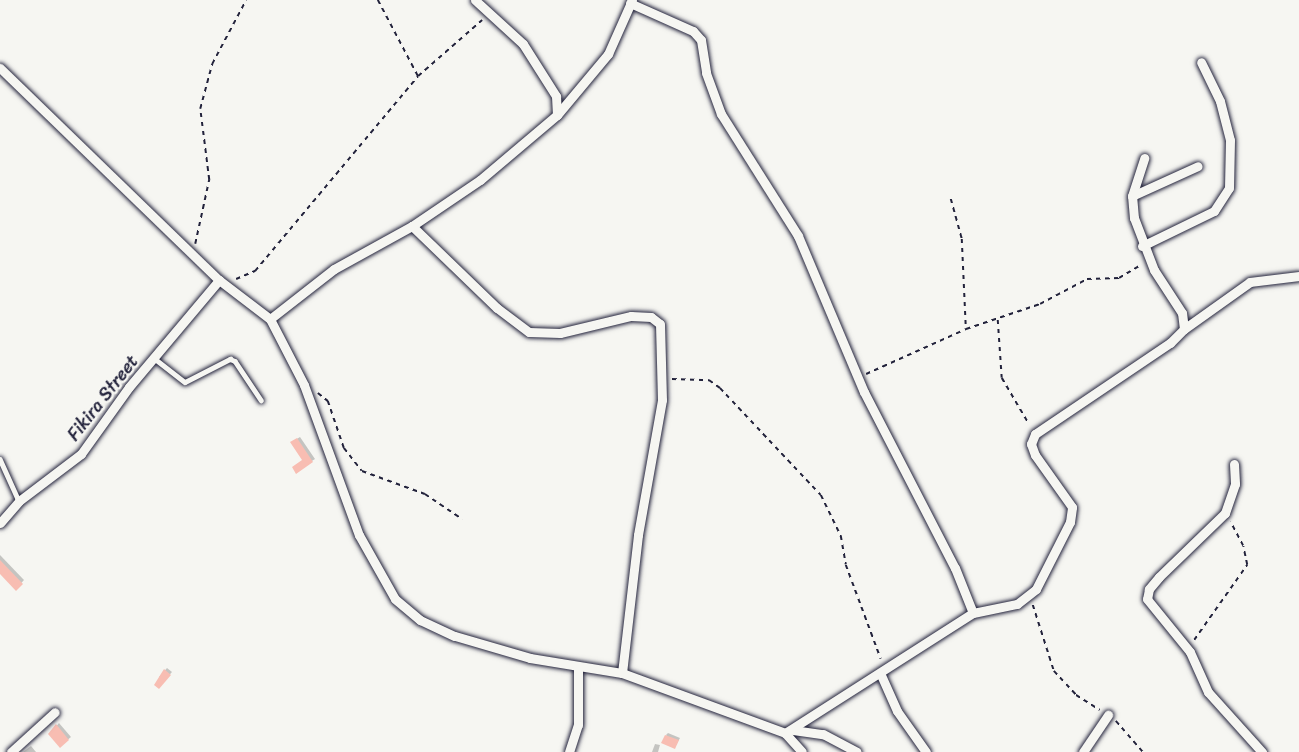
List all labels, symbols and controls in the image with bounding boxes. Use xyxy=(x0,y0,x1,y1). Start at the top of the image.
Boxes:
street label: Fikira Street xyxy=(63,351,143,445)

